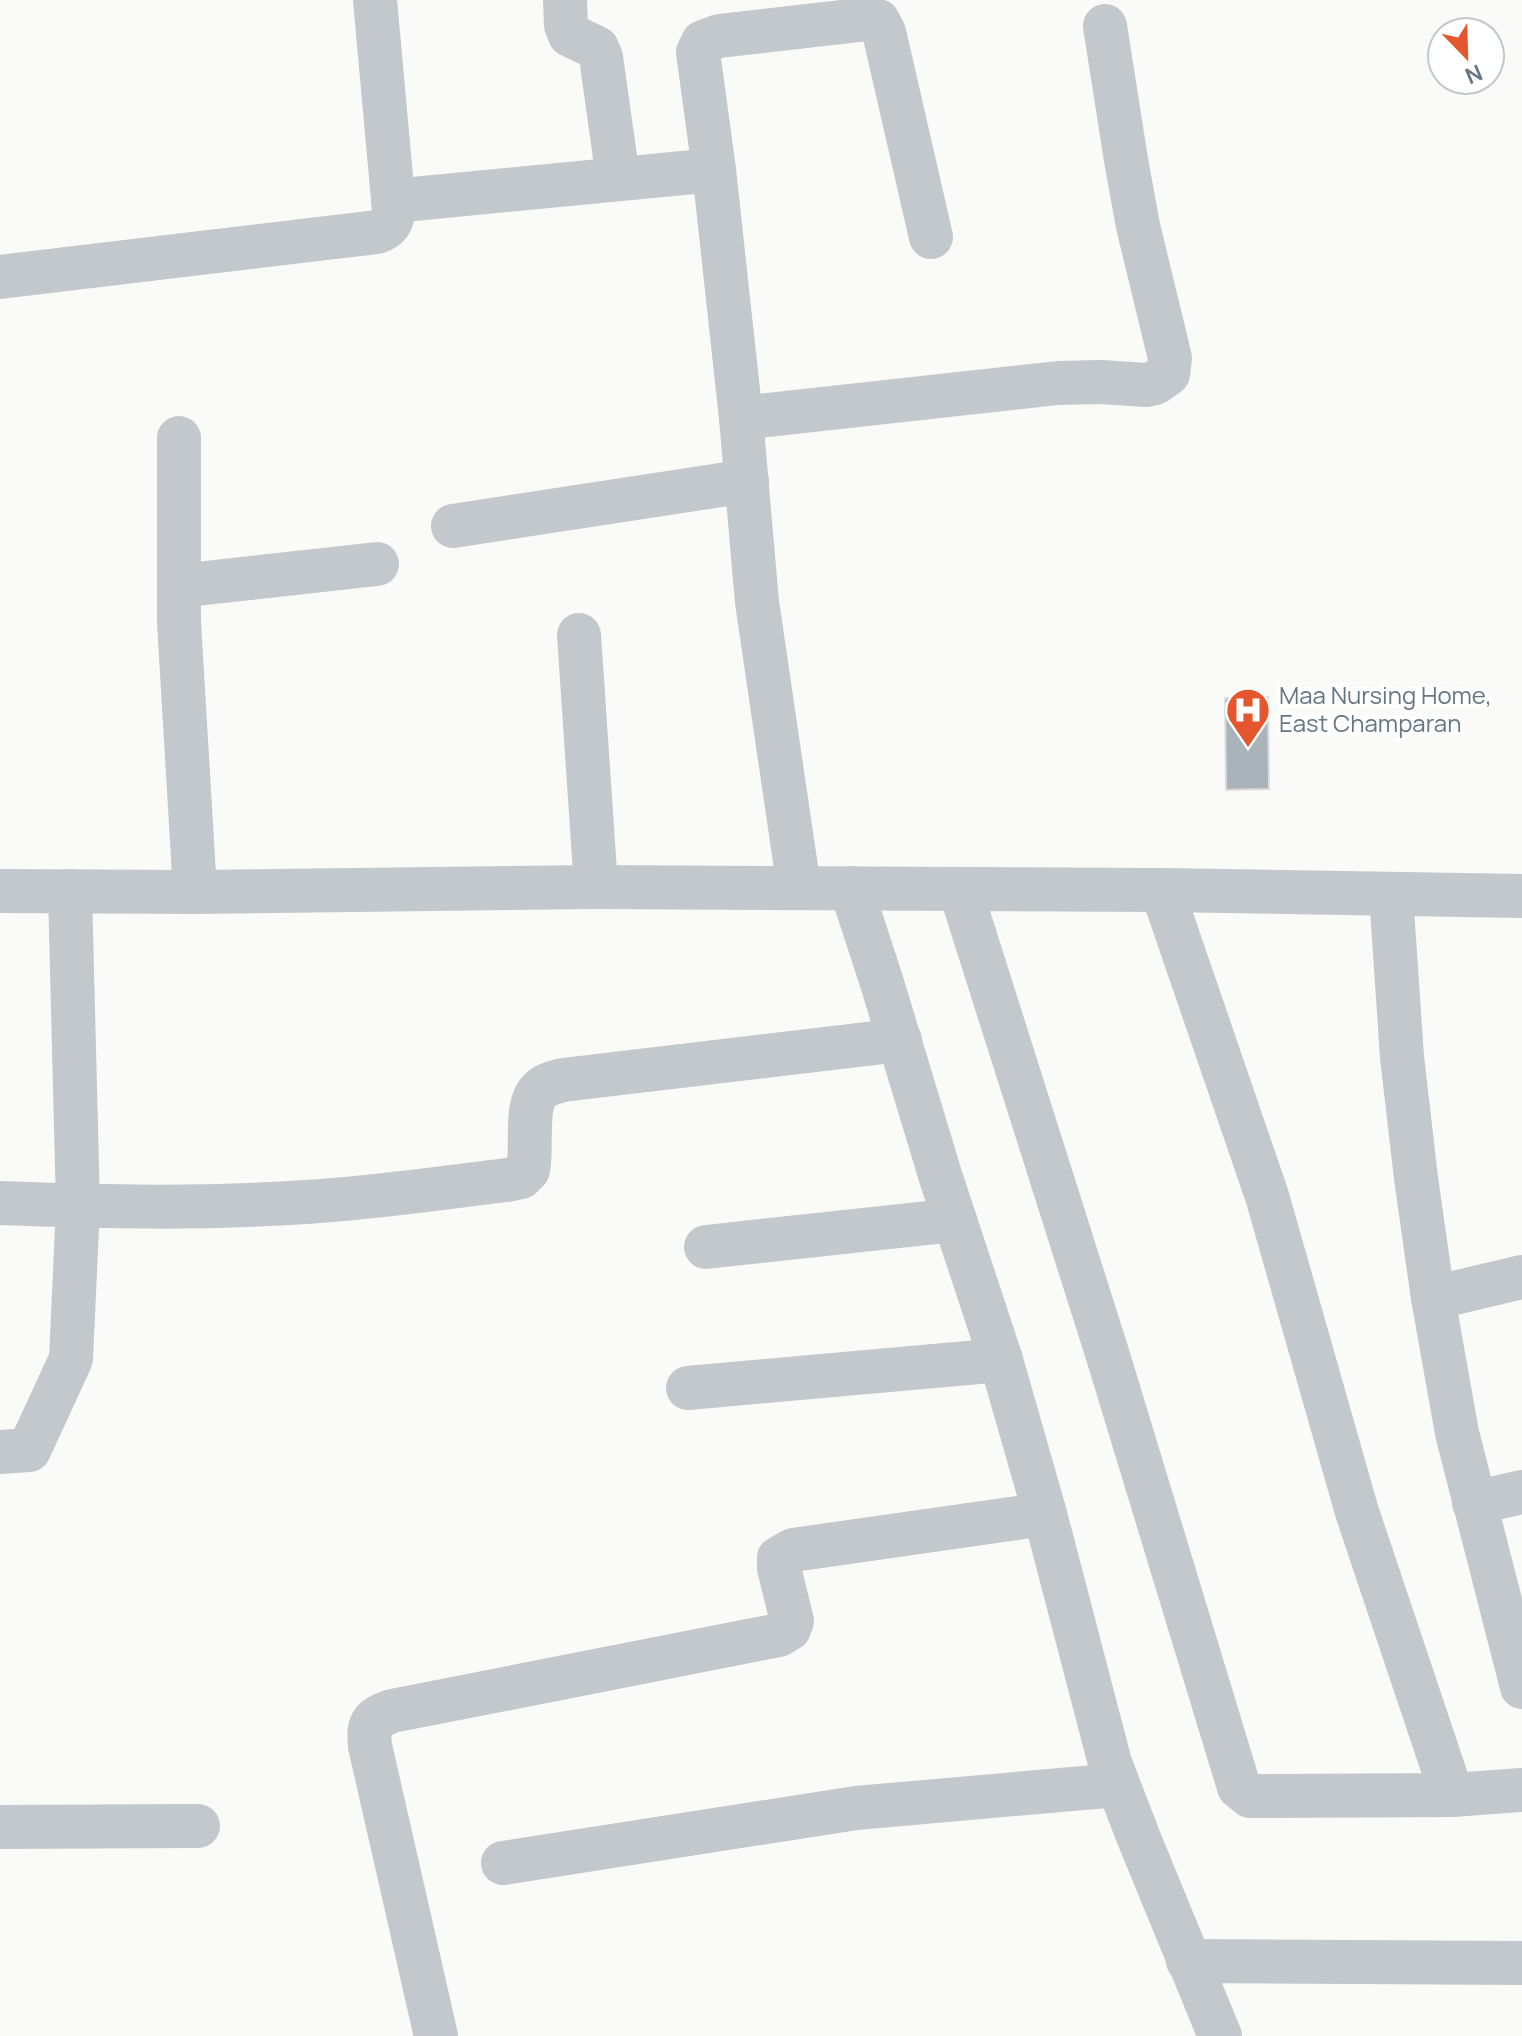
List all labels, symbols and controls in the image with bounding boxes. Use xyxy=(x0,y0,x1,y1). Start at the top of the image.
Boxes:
north arrow xyxy=(1426,16,1506,96)
text: N xyxy=(1461,58,1487,91)
place label: Maa Nursing Home, East Champaran xyxy=(1279,678,1492,739)
hospital icon: Maa Nursing Home, East Champaran xyxy=(1224,686,1272,749)

